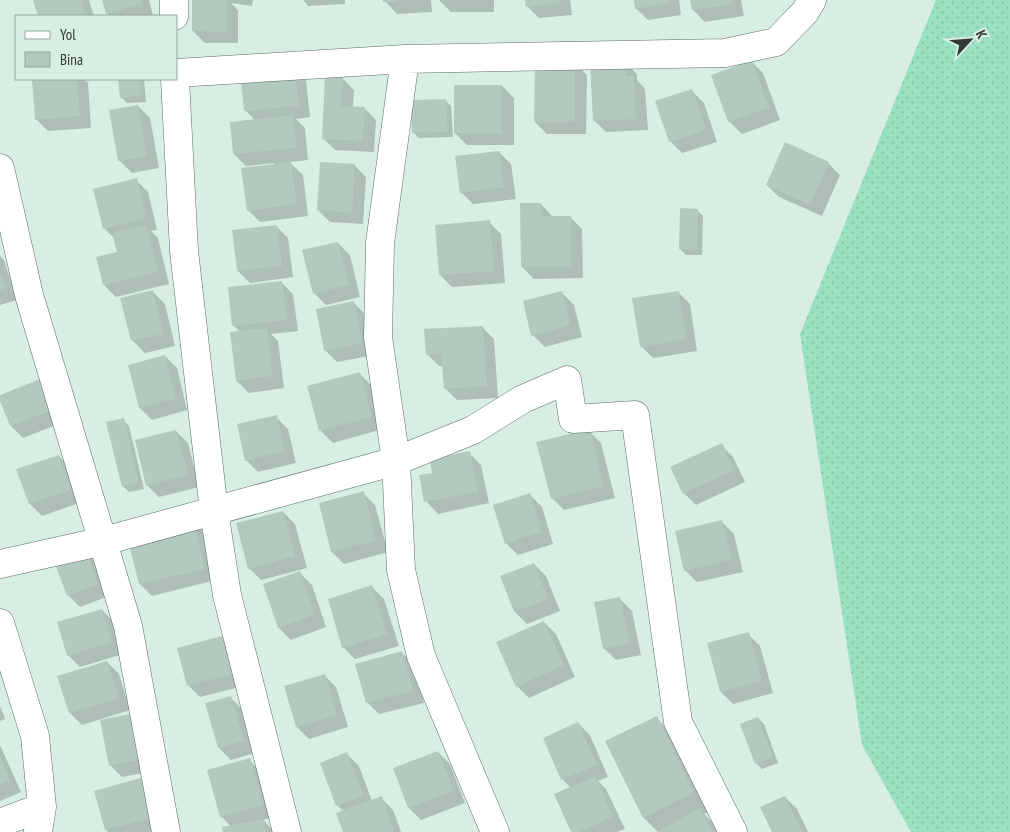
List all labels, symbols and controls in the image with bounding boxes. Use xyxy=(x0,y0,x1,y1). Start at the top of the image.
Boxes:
legend xyxy=(15,15,178,80)
north arrow xyxy=(945,15,995,65)
text: Yol xyxy=(60,25,76,44)
text: K xyxy=(972,27,992,42)
text: Bina xyxy=(60,50,83,69)

